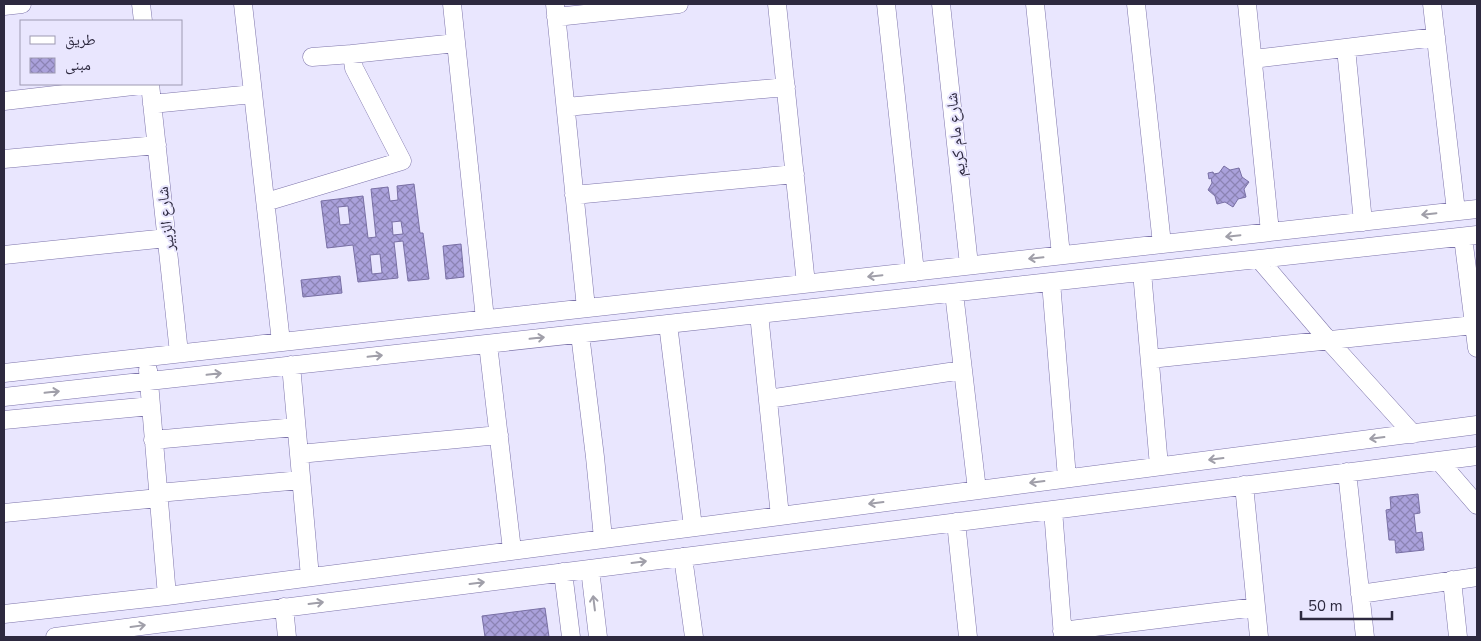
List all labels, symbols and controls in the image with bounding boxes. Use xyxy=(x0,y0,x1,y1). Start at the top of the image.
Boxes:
legend xyxy=(20,20,182,85)
text: طريق xyxy=(65,30,96,50)
text: مبنى xyxy=(65,55,91,75)
street label: شارع مام كريم xyxy=(941,92,971,178)
street label: شارع الزبير xyxy=(152,186,180,253)
one-way arrow xyxy=(1421,209,1437,219)
one-way arrow xyxy=(1225,231,1241,241)
one-way arrow xyxy=(1029,253,1045,263)
one-way arrow xyxy=(867,271,883,281)
one-way arrow xyxy=(529,333,545,343)
one-way arrow xyxy=(367,351,383,361)
one-way arrow xyxy=(205,369,221,379)
one-way arrow xyxy=(44,387,60,396)
one-way arrow xyxy=(1369,433,1385,443)
one-way arrow xyxy=(1208,454,1224,464)
one-way arrow xyxy=(1030,477,1046,487)
one-way arrow xyxy=(868,498,884,508)
one-way arrow xyxy=(630,557,646,567)
one-way arrow xyxy=(469,578,485,588)
scale bar xyxy=(1301,588,1392,620)
one-way arrow xyxy=(589,595,599,611)
text: 50 m xyxy=(1308,596,1343,616)
one-way arrow xyxy=(308,598,324,608)
one-way arrow xyxy=(129,621,145,631)

